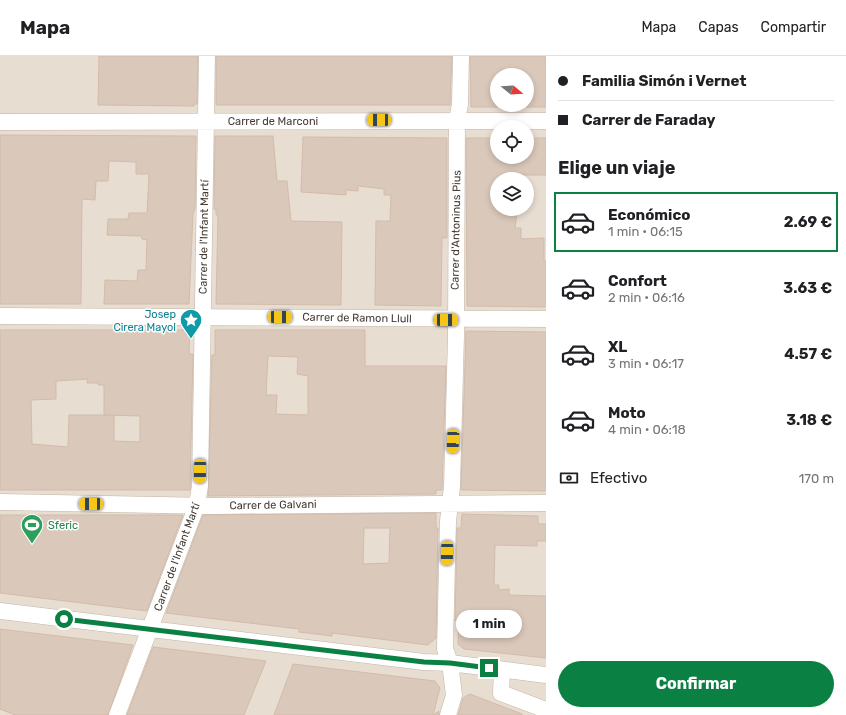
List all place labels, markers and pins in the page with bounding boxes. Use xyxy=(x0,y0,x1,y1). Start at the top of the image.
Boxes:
place icon: Josep Cirera Mayol xyxy=(178,307,204,340)
place label: Josep Cirera Mayol xyxy=(113,308,176,334)
sports icon: Sferic xyxy=(19,512,45,545)
place label: Sferic xyxy=(48,519,78,532)

